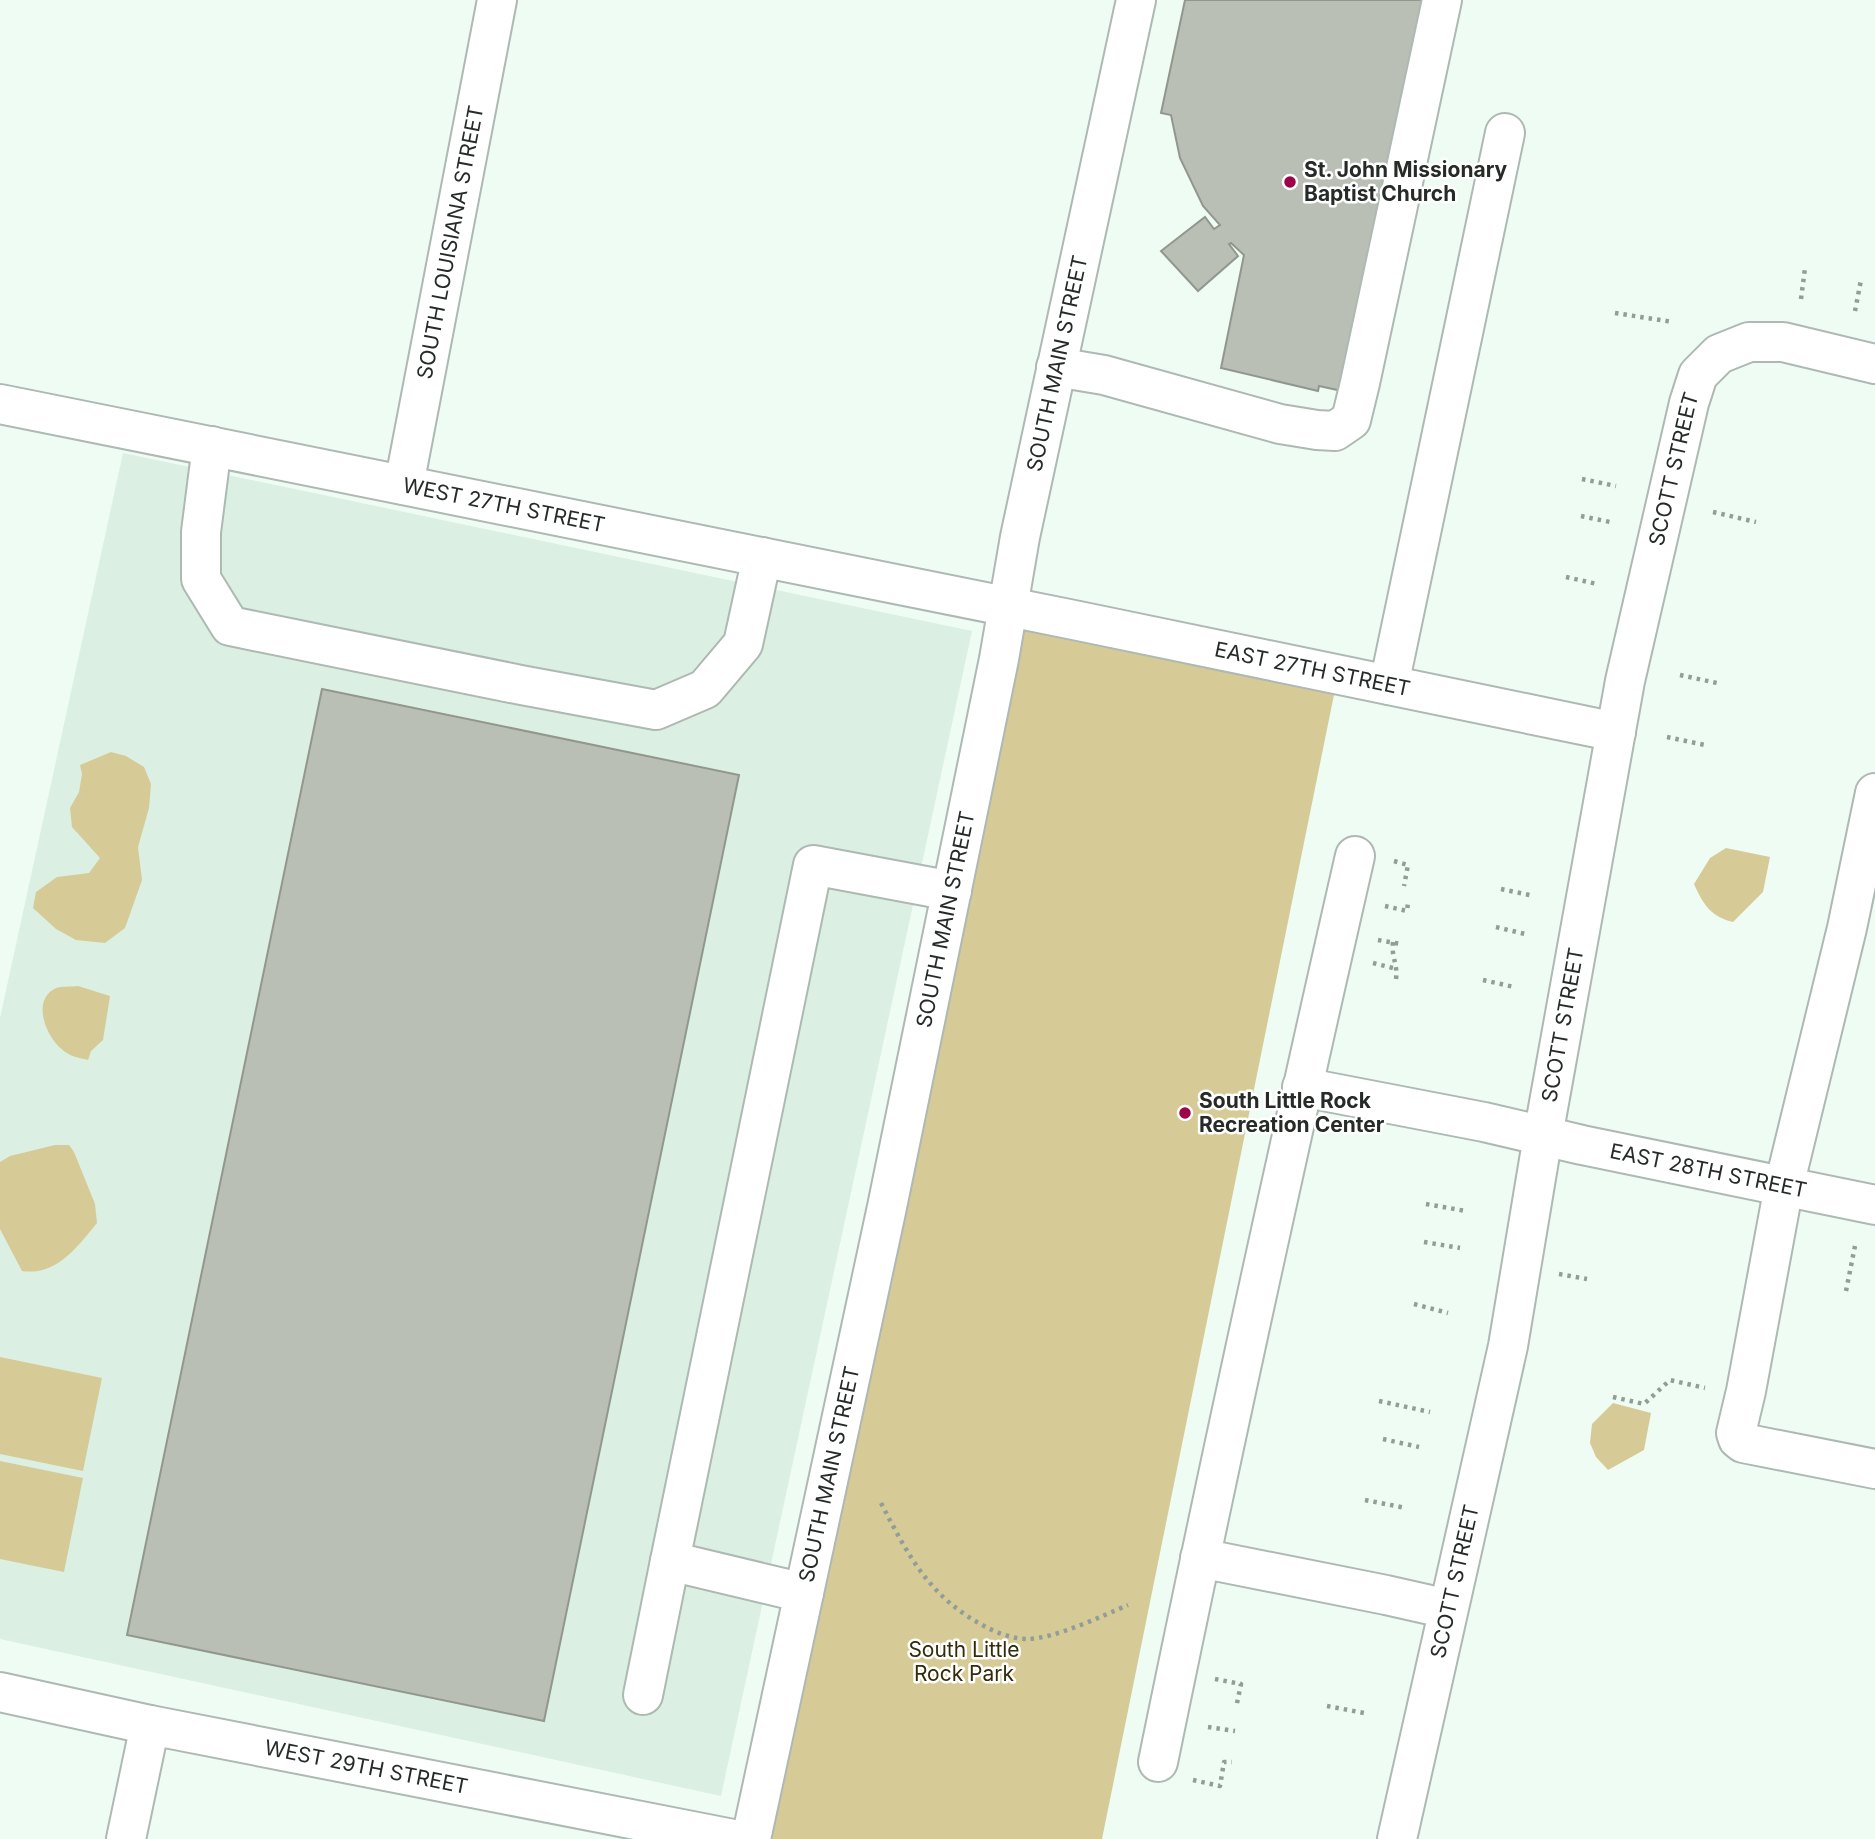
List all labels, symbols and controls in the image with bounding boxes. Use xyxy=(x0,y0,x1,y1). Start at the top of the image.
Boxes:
street label: SOUTH LOUISIANA STREET xyxy=(412,103,488,381)
place label: St. John Missionary Baptist Church xyxy=(1304,157,1508,206)
marker: St. John Missionary Baptist Church xyxy=(1282,174,1298,190)
street label: SOUTH MAIN STREET xyxy=(1021,253,1092,474)
street label: SCOTT STREET xyxy=(1644,389,1704,548)
street label: WEST 27TH STREET xyxy=(401,472,607,537)
street label: EAST 27TH STREET xyxy=(1212,636,1413,701)
street label: SOUTH MAIN STREET xyxy=(911,809,980,1030)
street label: SCOTT STREET xyxy=(1536,946,1589,1104)
place label: South Little Rock Recreation Center xyxy=(1199,1088,1385,1137)
marker: South Little Rock Recreation Center xyxy=(1177,1105,1193,1121)
street label: EAST 28TH STREET xyxy=(1608,1138,1809,1203)
street label: SOUTH MAIN STREET xyxy=(794,1364,864,1585)
street label: SCOTT STREET xyxy=(1425,1502,1484,1661)
park label: South Little Rock Park xyxy=(908,1637,1020,1686)
street label: WEST 29TH STREET xyxy=(263,1735,470,1799)

